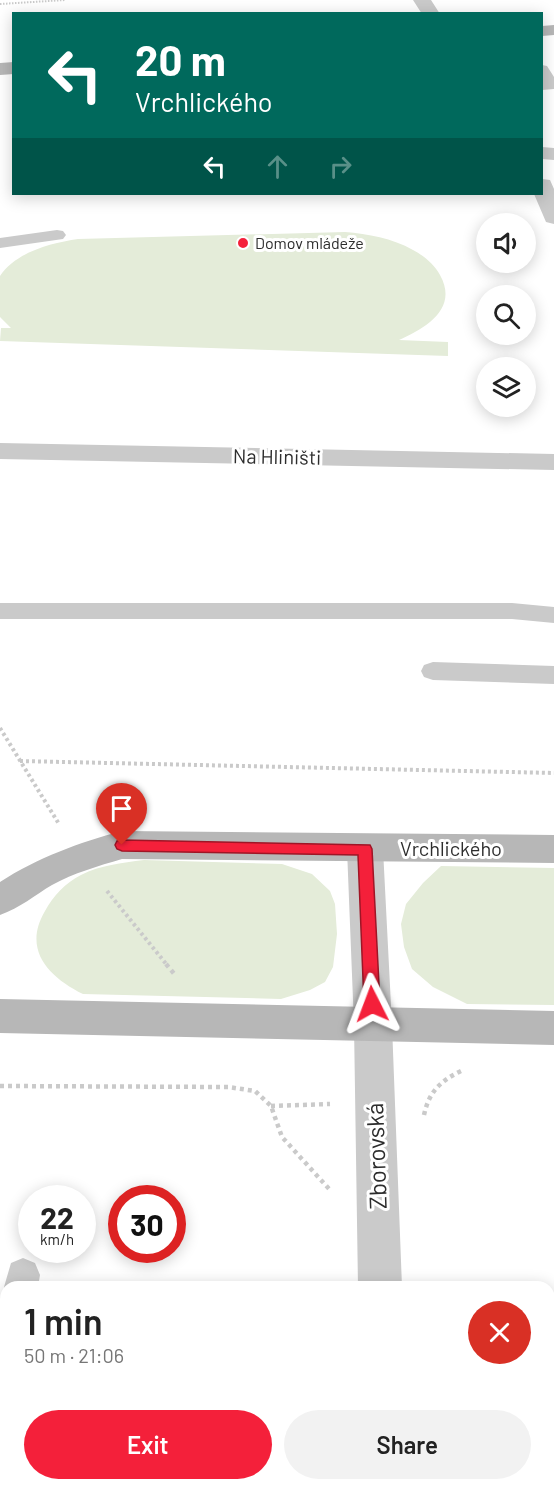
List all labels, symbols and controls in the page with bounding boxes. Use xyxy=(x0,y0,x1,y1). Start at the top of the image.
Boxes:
text: 20 m xyxy=(135,34,226,84)
icon: left xyxy=(36,36,114,114)
text: Vrchlického xyxy=(135,85,273,117)
icon: left xyxy=(198,150,231,183)
icon: ahead xyxy=(261,150,294,183)
icon: right xyxy=(324,150,357,183)
map controls xyxy=(476,213,536,417)
button: sound xyxy=(476,213,536,273)
place label: Domov mládeže xyxy=(255,233,364,252)
marker: Domov mládeže xyxy=(236,236,250,250)
button: search xyxy=(476,285,536,345)
button: layers xyxy=(476,357,536,417)
street label: Na Hliništi xyxy=(233,443,321,469)
pin xyxy=(96,783,147,845)
icon: arrive xyxy=(105,792,138,825)
street label: Vrchlického xyxy=(400,836,502,860)
position arrow xyxy=(340,972,404,1036)
street label: Zborovská xyxy=(359,1102,392,1210)
speed limit sign: 30 xyxy=(108,1185,186,1263)
text: 22 xyxy=(40,1199,74,1235)
text: km/h xyxy=(40,1230,74,1248)
text: 1 min xyxy=(24,1299,103,1342)
button: close xyxy=(468,1301,531,1364)
text: 50 m · 21:06 xyxy=(24,1343,124,1367)
button: Exit xyxy=(24,1410,272,1479)
button: Share xyxy=(284,1410,531,1479)

